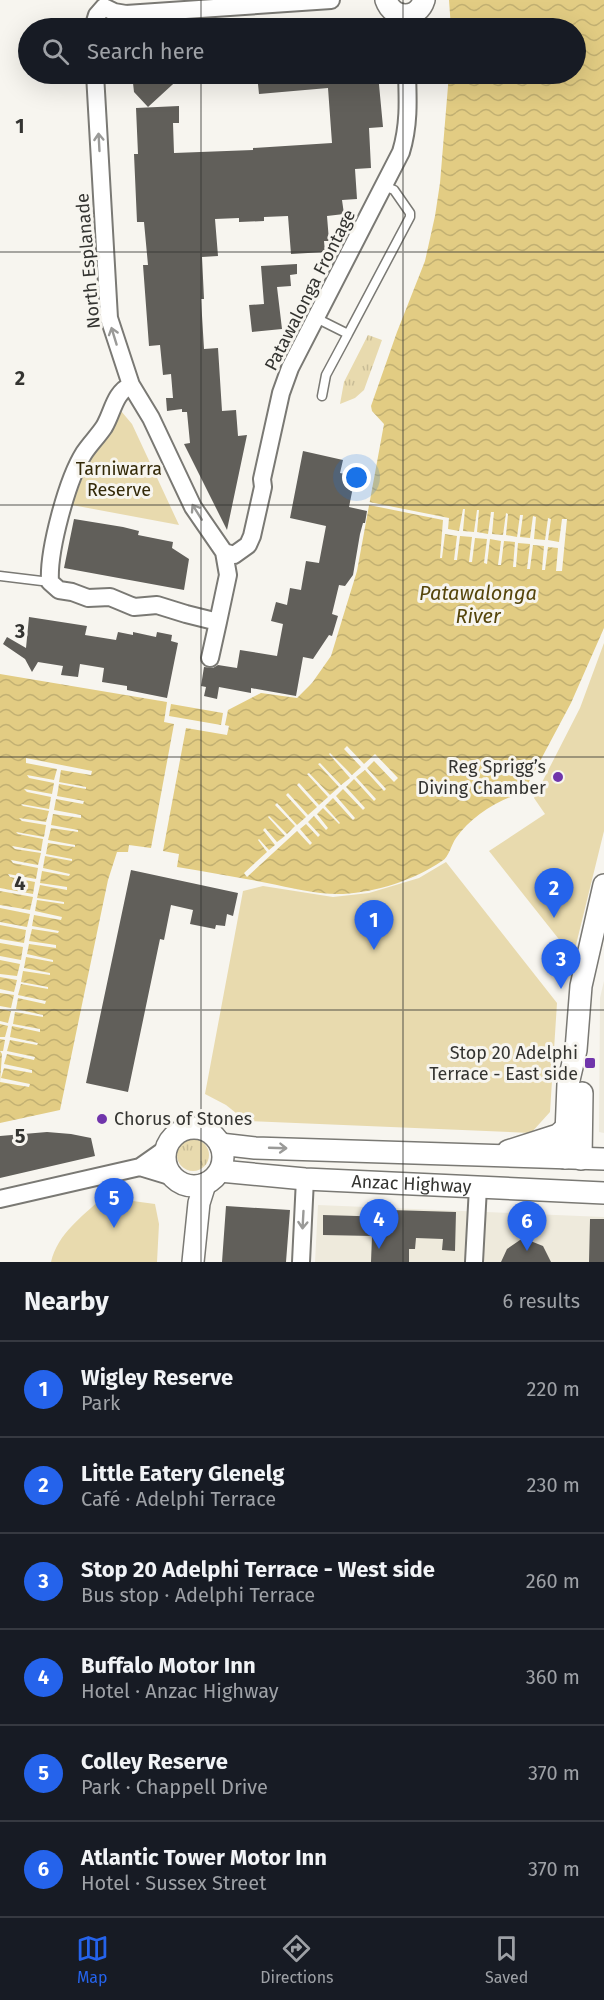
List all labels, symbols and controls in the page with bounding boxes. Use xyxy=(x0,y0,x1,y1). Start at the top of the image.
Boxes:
search box xyxy=(18,18,586,84)
icon: search xyxy=(39,35,72,68)
text: Search here xyxy=(87,38,205,65)
text: 1 xyxy=(15,114,25,138)
one-way arrow xyxy=(93,133,104,153)
street label: North Esplanade xyxy=(71,192,105,330)
street label: Patawalonga Frontage xyxy=(260,206,360,374)
one-way arrow xyxy=(108,327,119,346)
text: 2 xyxy=(15,366,25,390)
park label: Tarniwarra Reserve xyxy=(76,458,162,501)
your location xyxy=(342,463,371,492)
one-way arrow xyxy=(190,504,202,521)
water label: Patawalonga River xyxy=(419,581,537,628)
text: 3 xyxy=(14,619,25,643)
place label: Reg Sprigg’s Diving Chamber xyxy=(418,756,546,799)
marker: Reg Sprigg’s Diving Chamber xyxy=(551,770,565,784)
pin: 2 xyxy=(534,868,574,918)
text: 4 xyxy=(14,871,26,895)
pin: 1 xyxy=(354,900,394,950)
pin: 3 xyxy=(542,940,580,989)
place label: Stop 20 Adelphi Terrace - East side xyxy=(429,1042,578,1085)
marker: Stop 20 Adelphi Terrace - East side xyxy=(583,1056,597,1070)
place label: Chorus of Stones xyxy=(114,1108,252,1130)
marker: Chorus of Stones xyxy=(95,1112,109,1126)
text: 5 xyxy=(15,1124,26,1148)
one-way arrow xyxy=(268,1143,288,1154)
street label: Anzac Highway xyxy=(351,1170,472,1198)
pin: 5 xyxy=(94,1178,134,1228)
pin: 4 xyxy=(360,1200,398,1249)
pin: 6 xyxy=(508,1202,546,1251)
one-way arrow xyxy=(297,1210,308,1230)
text: Nearby xyxy=(24,1286,109,1317)
text: 6 results xyxy=(503,1289,580,1313)
text: Wigley Reserve xyxy=(81,1364,233,1391)
text: 1 xyxy=(39,1377,48,1401)
text: 220 m xyxy=(527,1377,580,1401)
text: Park xyxy=(81,1391,120,1415)
text: Little Eatery Glenelg xyxy=(81,1460,284,1487)
text: 2 xyxy=(38,1473,49,1497)
text: 230 m xyxy=(527,1473,580,1497)
text: Café · Adelphi Terrace xyxy=(81,1487,276,1511)
text: Stop 20 Adelphi Terrace - West side xyxy=(81,1556,435,1583)
text: 3 xyxy=(38,1569,49,1593)
text: 260 m xyxy=(526,1569,580,1593)
text: Bus stop · Adelphi Terrace xyxy=(81,1583,315,1607)
text: Buffalo Motor Inn xyxy=(81,1652,256,1679)
text: 4 xyxy=(38,1665,49,1689)
text: 360 m xyxy=(526,1665,580,1689)
text: Hotel · Anzac Highway xyxy=(81,1679,279,1703)
text: Colley Reserve xyxy=(81,1748,228,1775)
text: 5 xyxy=(38,1761,49,1785)
text: 370 m xyxy=(528,1761,580,1785)
text: Park · Chappell Drive xyxy=(81,1775,268,1799)
text: Atlantic Tower Motor Inn xyxy=(81,1844,327,1871)
text: 6 xyxy=(38,1857,49,1881)
text: 370 m xyxy=(528,1857,580,1881)
text: Hotel · Sussex Street xyxy=(81,1871,266,1895)
tab: Map xyxy=(76,1932,109,1987)
tab: Directions xyxy=(260,1932,334,1987)
tab: Saved xyxy=(485,1932,528,1987)

